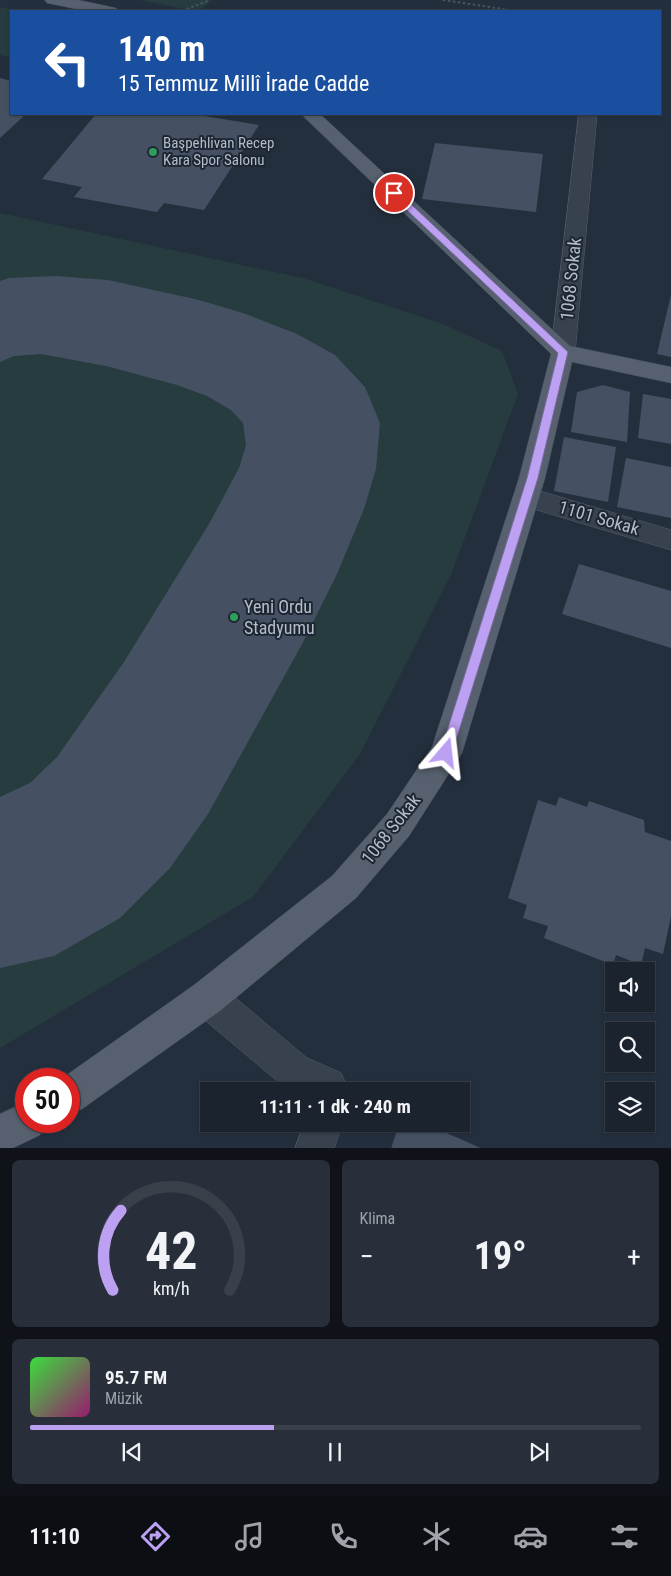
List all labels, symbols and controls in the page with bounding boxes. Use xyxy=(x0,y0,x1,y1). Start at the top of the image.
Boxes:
text: 140 m xyxy=(118,29,205,70)
icon: left xyxy=(35,30,100,95)
text: 15 Temmuz Millî İrade Cadde xyxy=(118,71,369,96)
place label: Başpehlivan Recep Kara Spor Salonu xyxy=(163,134,274,169)
marker: Başpehlivan Recep Kara Spor Salonu xyxy=(147,146,159,158)
pin xyxy=(373,172,415,214)
icon: arrive xyxy=(380,179,408,207)
street label: 1068 Sokak xyxy=(556,237,585,321)
street label: 1101 Sokak xyxy=(556,496,642,539)
place label: Yeni Ordu Stadyumu xyxy=(244,596,315,638)
marker: Yeni Ordu Stadyumu xyxy=(228,611,240,623)
position arrow xyxy=(419,726,471,778)
street label: 1068 Sokak xyxy=(357,790,424,868)
map controls xyxy=(605,962,655,1132)
button: sound xyxy=(605,962,655,1012)
button: search xyxy=(605,1022,655,1072)
speed limit sign: 50 xyxy=(15,1068,80,1133)
button: layers xyxy=(605,1082,655,1132)
text: 11:11 · 1 dk · 240 m xyxy=(259,1095,411,1118)
text: Klima xyxy=(360,1209,395,1228)
text: 42 xyxy=(144,1221,197,1282)
text: 19° xyxy=(474,1234,527,1278)
text: − xyxy=(360,1240,374,1273)
text: + xyxy=(627,1240,641,1273)
text: km/h xyxy=(152,1278,189,1299)
text: 95.7 FM xyxy=(105,1366,167,1389)
text: Müzik xyxy=(105,1389,143,1408)
icon: previous xyxy=(118,1438,146,1466)
icon: pause xyxy=(321,1438,349,1466)
icon: next xyxy=(525,1438,553,1466)
icon: directions xyxy=(138,1519,173,1554)
icon: music xyxy=(232,1519,267,1554)
icon: phone xyxy=(326,1519,361,1554)
icon: climate xyxy=(419,1519,454,1554)
icon: car xyxy=(513,1519,548,1554)
icon: filters xyxy=(607,1519,642,1554)
text: 11:10 xyxy=(29,1524,80,1549)

